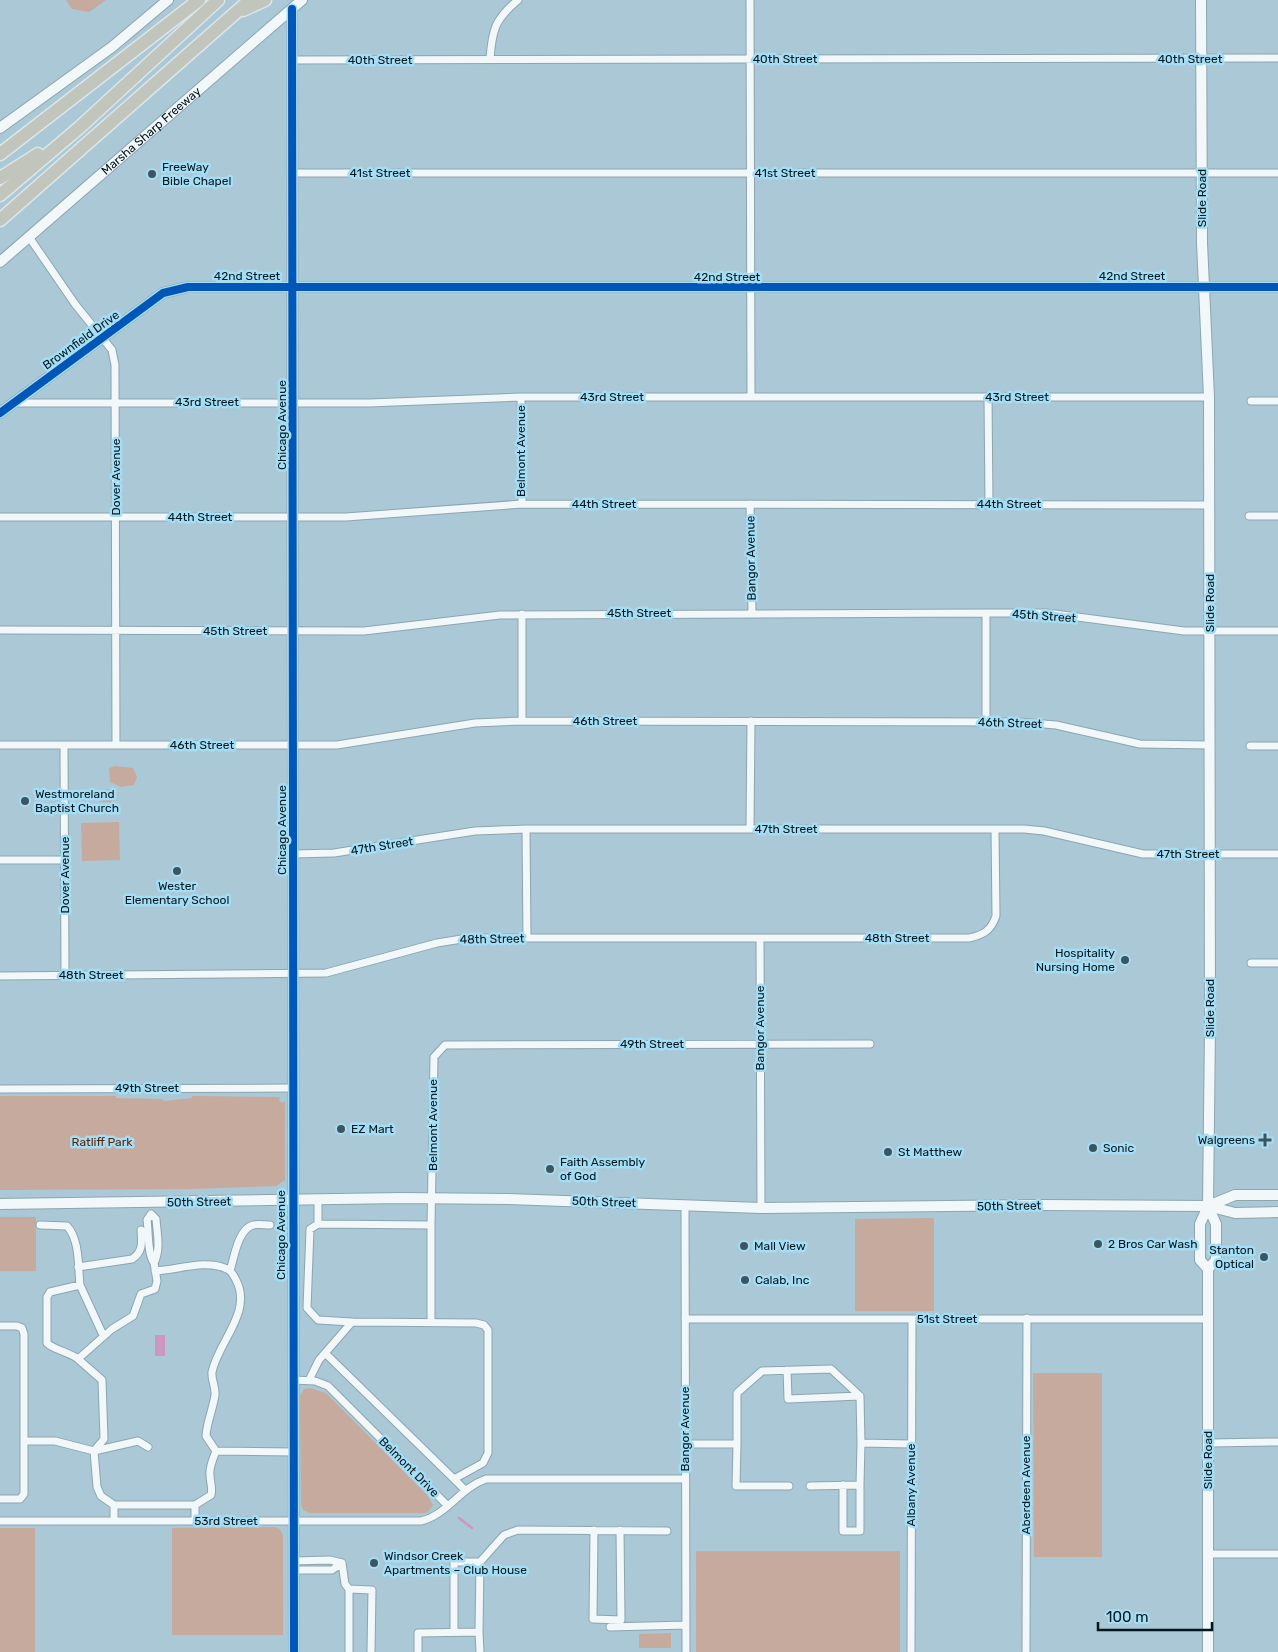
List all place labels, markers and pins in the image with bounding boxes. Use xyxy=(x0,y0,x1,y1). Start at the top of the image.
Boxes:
place label: FreeWay Bible Chapel xyxy=(162,160,231,188)
marker: FreeWay Bible Chapel xyxy=(146,168,158,180)
place label: Westmoreland Baptist Church xyxy=(35,787,119,815)
marker: Westmoreland Baptist Church xyxy=(19,795,31,807)
marker: Wester Elementary School xyxy=(171,865,183,877)
place label: Wester Elementary School xyxy=(125,879,229,907)
place label: Hospitality Nursing Home xyxy=(1036,946,1115,974)
marker: Hospitality Nursing Home xyxy=(1119,954,1131,966)
place label: EZ Mart xyxy=(351,1122,394,1136)
marker: EZ Mart xyxy=(335,1123,347,1135)
place label: Walgreens xyxy=(1198,1133,1255,1147)
marker: Walgreens xyxy=(1259,1134,1271,1146)
place label: Sonic xyxy=(1103,1141,1135,1155)
marker: Sonic xyxy=(1087,1142,1099,1154)
place label: St Matthew xyxy=(898,1145,962,1159)
marker: St Matthew xyxy=(882,1146,894,1158)
place label: Faith Assembly of God xyxy=(560,1155,646,1183)
marker: Faith Assembly of God xyxy=(544,1163,556,1175)
place label: 2 Bros Car Wash xyxy=(1108,1237,1197,1251)
marker: 2 Bros Car Wash xyxy=(1092,1238,1104,1250)
place label: Mall View xyxy=(754,1239,806,1253)
marker: Mall View xyxy=(738,1240,750,1252)
place label: Stanton Optical xyxy=(1209,1243,1254,1271)
marker: Stanton Optical xyxy=(1258,1251,1270,1263)
place label: Calab, Inc xyxy=(755,1273,810,1287)
marker: Calab, Inc xyxy=(739,1274,751,1286)
place label: Windsor Creek Apartments – Club House xyxy=(384,1549,527,1577)
marker: Windsor Creek Apartments – Club House xyxy=(368,1557,380,1569)

